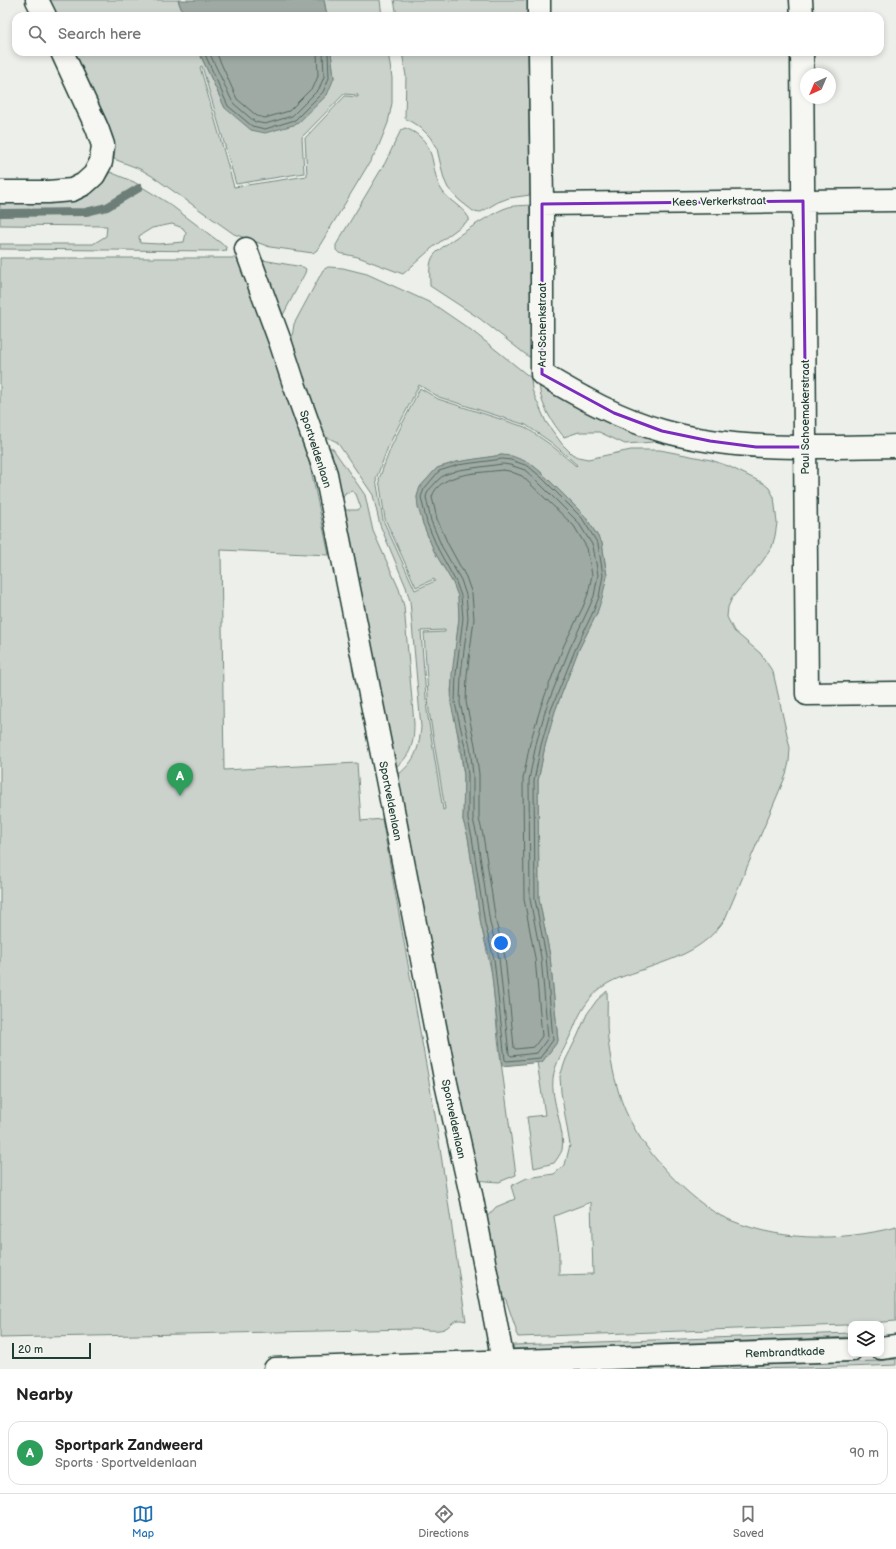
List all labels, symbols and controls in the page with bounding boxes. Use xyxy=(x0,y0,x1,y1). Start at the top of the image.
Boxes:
search box xyxy=(12,12,884,56)
icon: search xyxy=(26,23,48,45)
text: Search here xyxy=(58,25,141,44)
north arrow xyxy=(800,68,836,104)
street label: Kees Verkerkstraat xyxy=(672,194,767,209)
street label: Ard Schenkstraat xyxy=(536,282,549,367)
street label: Paul Schoemakerstraat xyxy=(799,359,812,474)
street label: Sportveldenlaan xyxy=(297,409,334,490)
street label: Sportveldenlaan xyxy=(376,760,405,842)
pin: A xyxy=(167,763,193,796)
your location xyxy=(491,933,511,953)
street label: Sportveldenlaan xyxy=(439,1078,468,1160)
map controls xyxy=(848,1321,884,1357)
button: layers xyxy=(848,1321,884,1357)
scale bar xyxy=(12,1341,91,1360)
text: 20 m xyxy=(18,1343,43,1356)
street label: Rembrandtkade xyxy=(745,1345,826,1360)
text: Nearby xyxy=(16,1385,73,1405)
text: Sportpark Zandweerd xyxy=(55,1436,203,1455)
text: A xyxy=(26,1445,34,1461)
text: 90 m xyxy=(850,1445,879,1461)
text: Sports · Sportveldenlaan xyxy=(55,1455,197,1471)
tab: Map xyxy=(132,1503,154,1540)
tab: Directions xyxy=(418,1503,469,1540)
tab: Saved xyxy=(733,1503,764,1540)

